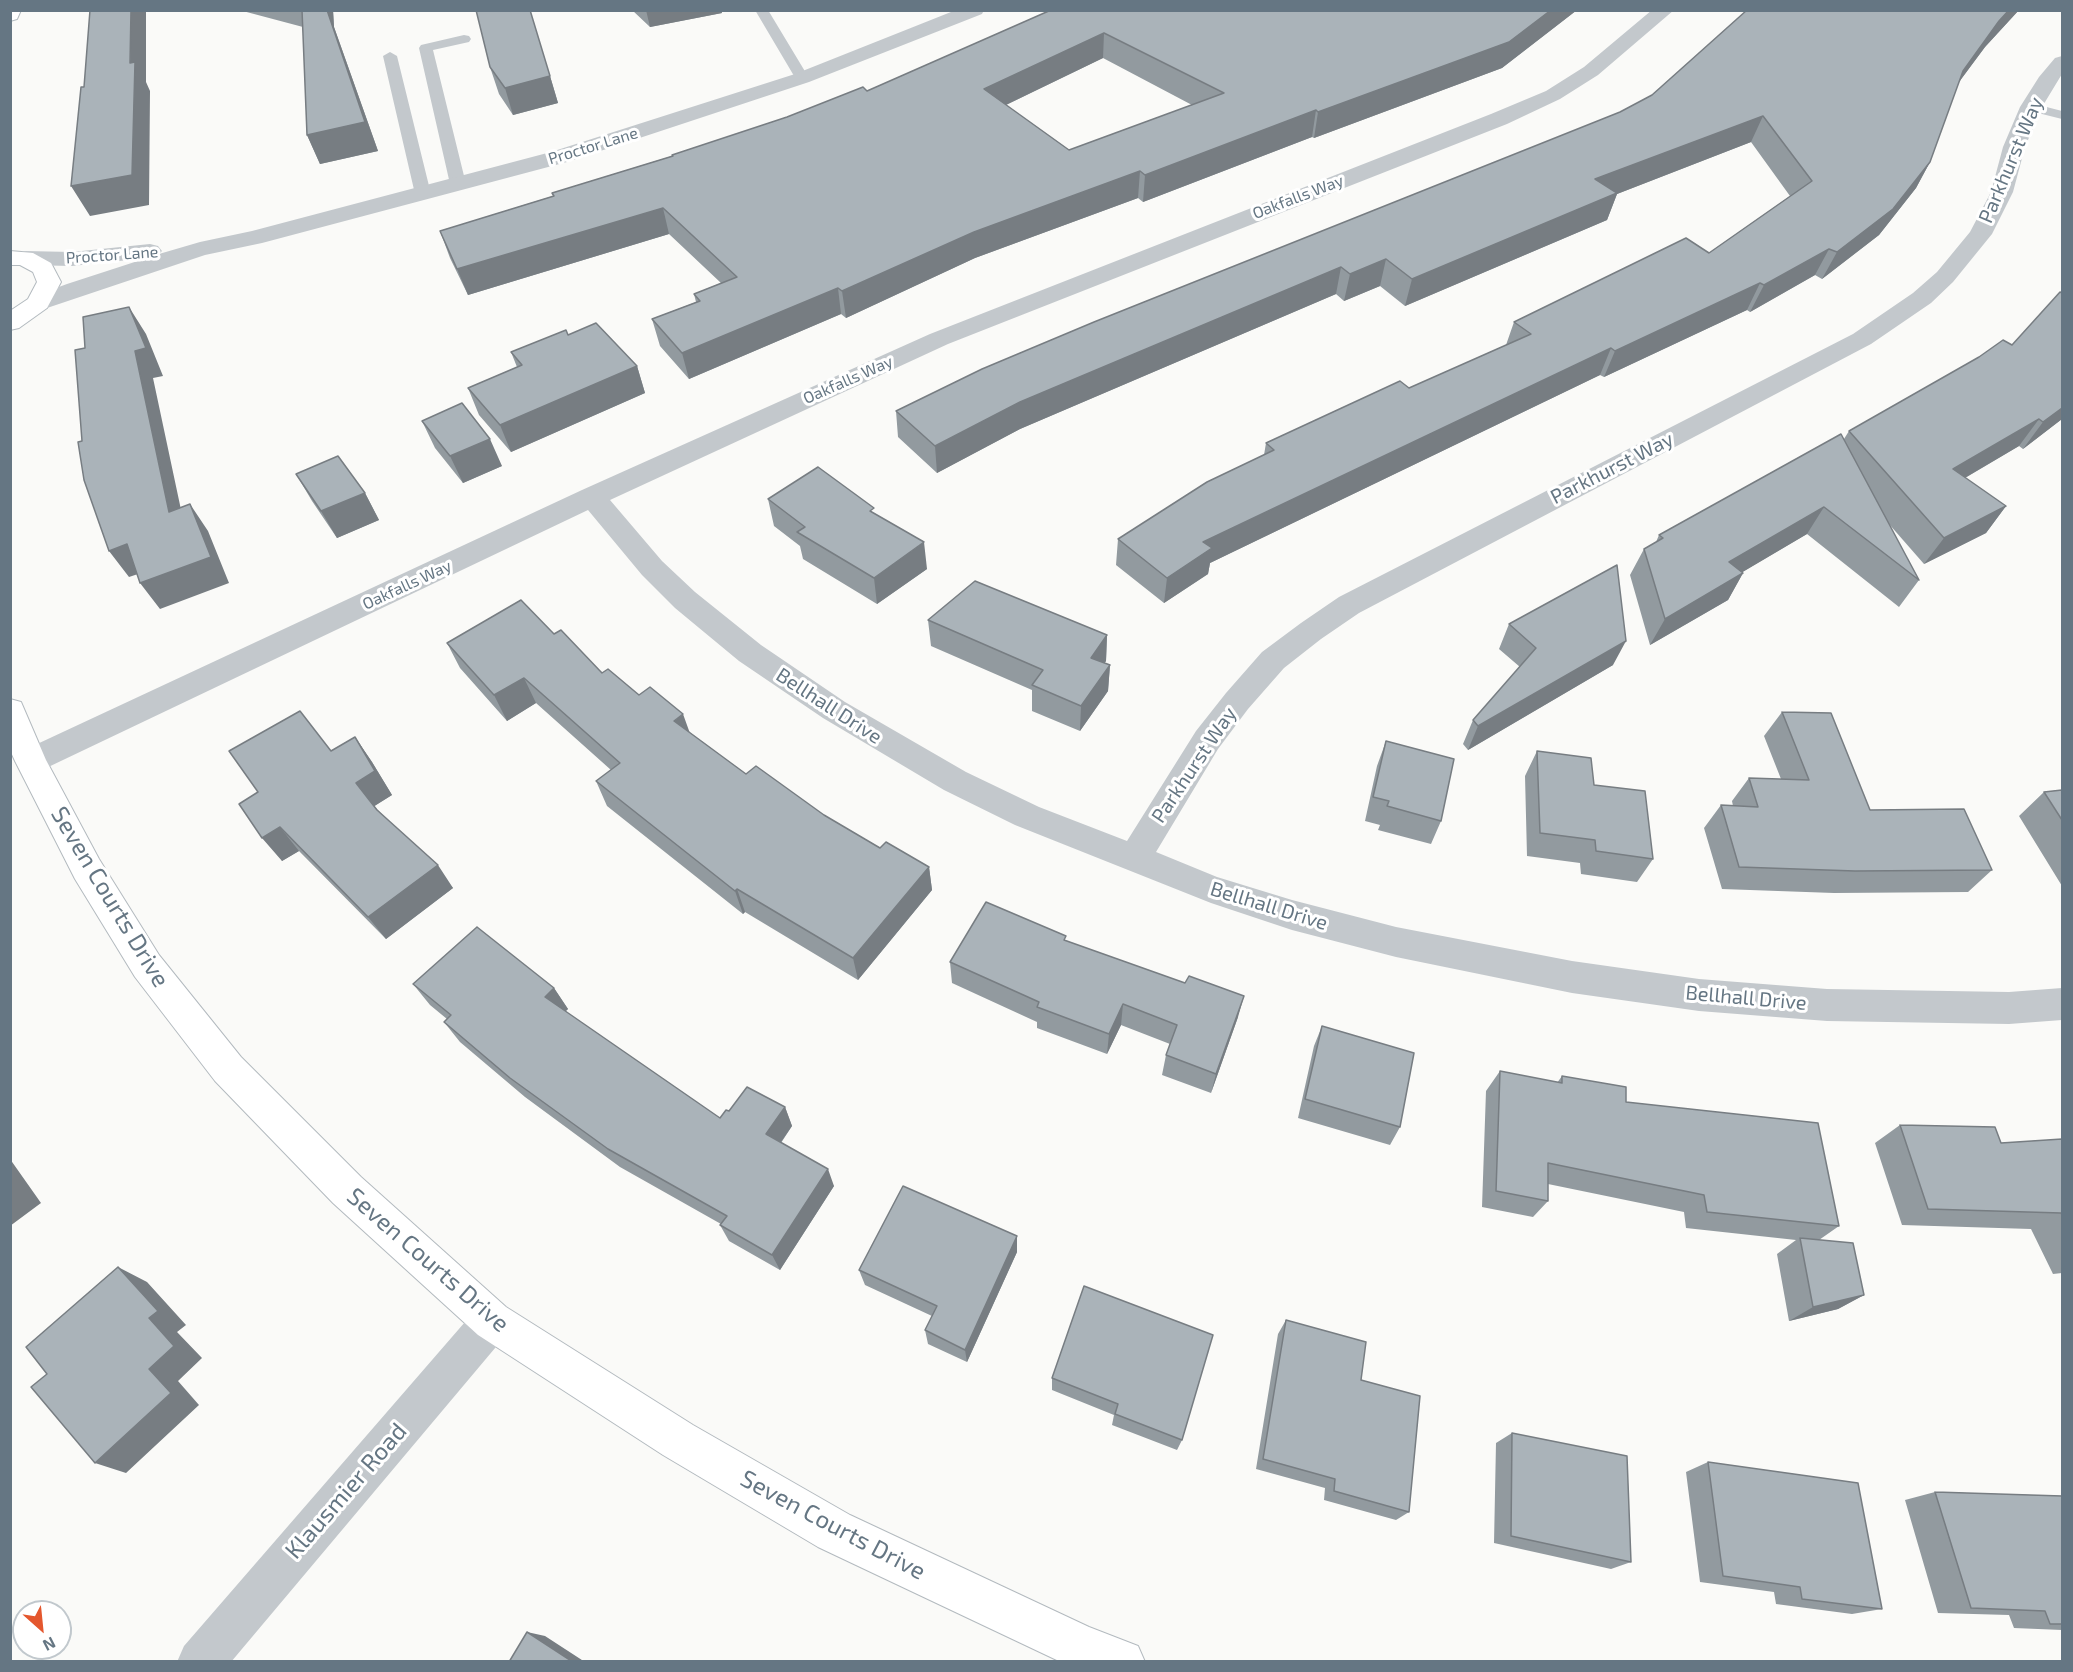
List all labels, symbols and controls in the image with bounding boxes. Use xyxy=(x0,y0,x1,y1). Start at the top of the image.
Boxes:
street label: Parkhurst Way xyxy=(1974,93,2048,227)
street label: Proctor Lane xyxy=(546,123,640,169)
street label: Oakfalls Way xyxy=(1250,171,1346,223)
street label: Proctor Lane xyxy=(65,242,159,268)
street label: Oakfalls Way xyxy=(800,352,896,408)
street label: Parkhurst Way xyxy=(1547,427,1677,509)
street label: Oakfalls Way xyxy=(359,556,455,614)
street label: Bellhall Drive xyxy=(772,663,886,749)
street label: Parkhurst Way xyxy=(1146,703,1242,827)
street label: Seven Courts Drive xyxy=(45,802,175,992)
street label: Bellhall Drive xyxy=(1207,877,1331,935)
street label: Bellhall Drive xyxy=(1684,981,1808,1015)
street label: Seven Courts Drive xyxy=(341,1182,515,1338)
street label: Klausmier Road xyxy=(279,1417,413,1565)
street label: Seven Courts Drive xyxy=(736,1464,930,1586)
north arrow xyxy=(12,1600,72,1660)
text: N xyxy=(40,1634,59,1656)

